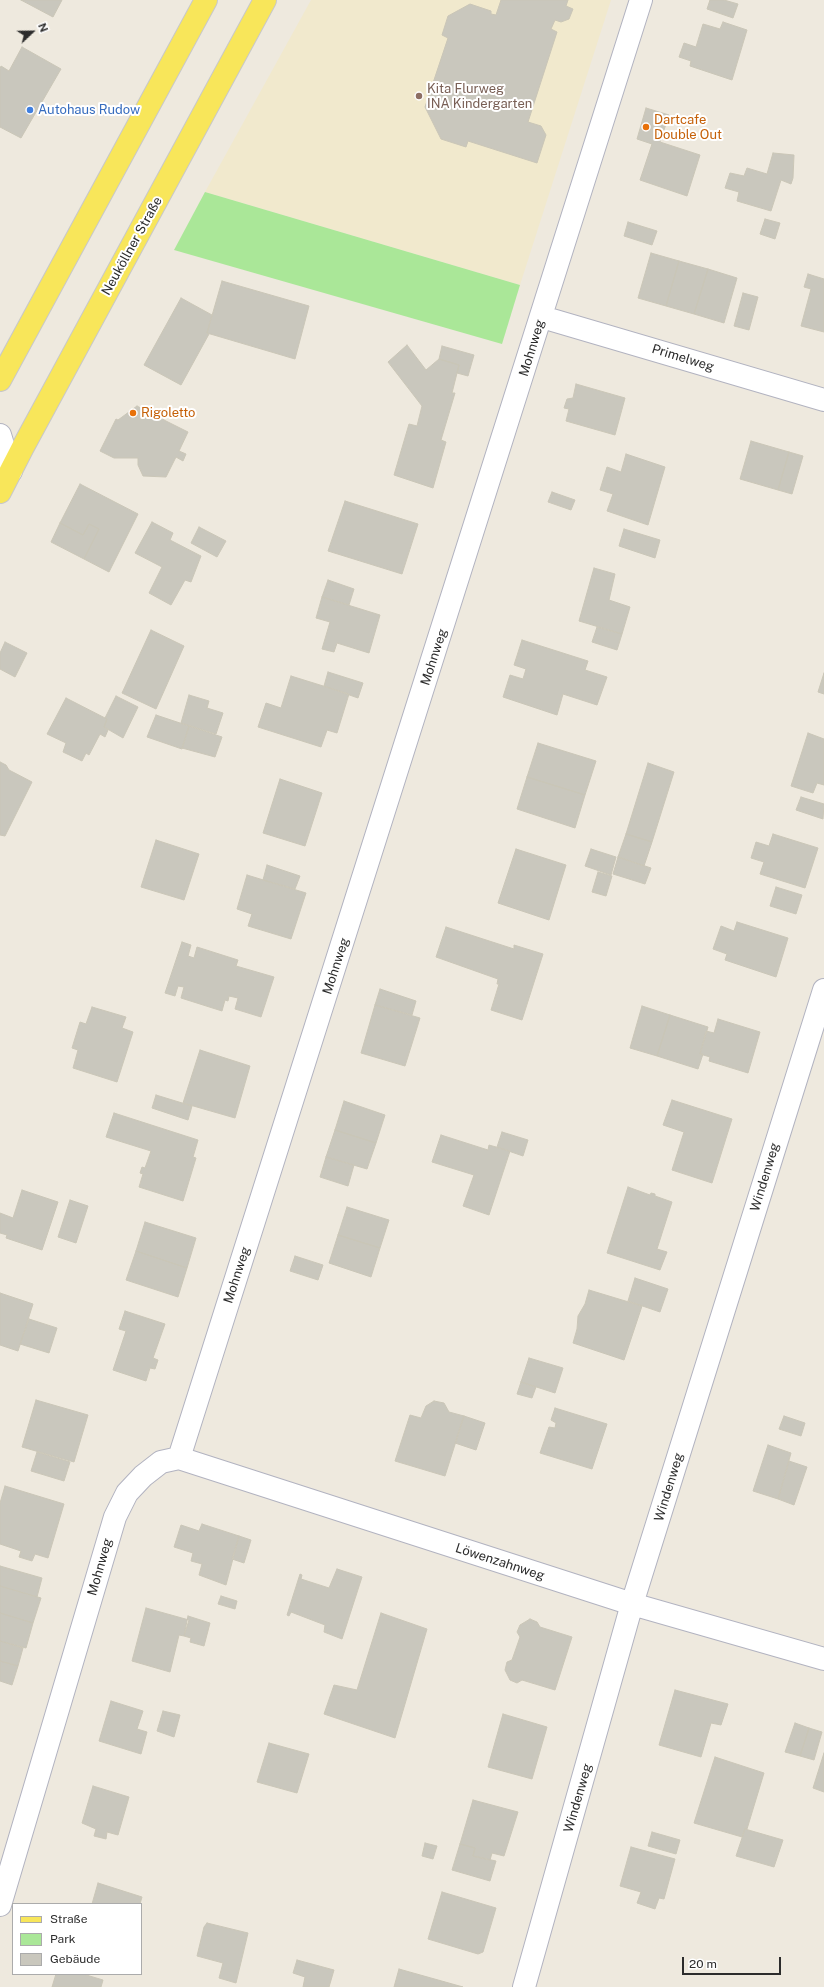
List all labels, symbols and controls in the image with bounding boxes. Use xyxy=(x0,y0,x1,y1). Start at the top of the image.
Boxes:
north arrow xyxy=(12,12,52,52)
text: N xyxy=(36,21,50,34)
place label: Kita Flurweg INA Kindergarten xyxy=(427,81,532,112)
marker: Kita Flurweg INA Kindergarten xyxy=(414,91,424,101)
place label: Autohaus Rudow xyxy=(38,102,140,118)
marker: Autohaus Rudow xyxy=(25,105,35,115)
place label: Dartcafe Double Out xyxy=(654,112,722,143)
marker: Dartcafe Double Out xyxy=(641,122,651,132)
street label: Neuköllner Straße xyxy=(98,194,166,298)
street label: Mohnweg xyxy=(516,318,548,378)
street label: Primelweg xyxy=(650,341,716,375)
place label: Rigoletto xyxy=(141,405,195,421)
marker: Rigoletto xyxy=(128,408,138,418)
street label: Mohnweg xyxy=(417,627,451,687)
street label: Mohnweg xyxy=(319,936,353,996)
street label: Windenweg xyxy=(747,1141,783,1213)
street label: Mohnweg xyxy=(220,1245,254,1305)
street label: Windenweg xyxy=(651,1451,687,1523)
street label: Mohnweg xyxy=(84,1537,116,1597)
street label: Löwenzahnweg xyxy=(453,1540,547,1584)
street label: Windenweg xyxy=(561,1762,595,1834)
legend xyxy=(12,1903,142,1975)
text: Straße xyxy=(50,1912,87,1926)
text: Park xyxy=(50,1932,76,1946)
scale bar xyxy=(684,1949,783,1975)
text: Gebäude xyxy=(50,1952,100,1966)
text: 20 m xyxy=(689,1957,717,1971)

